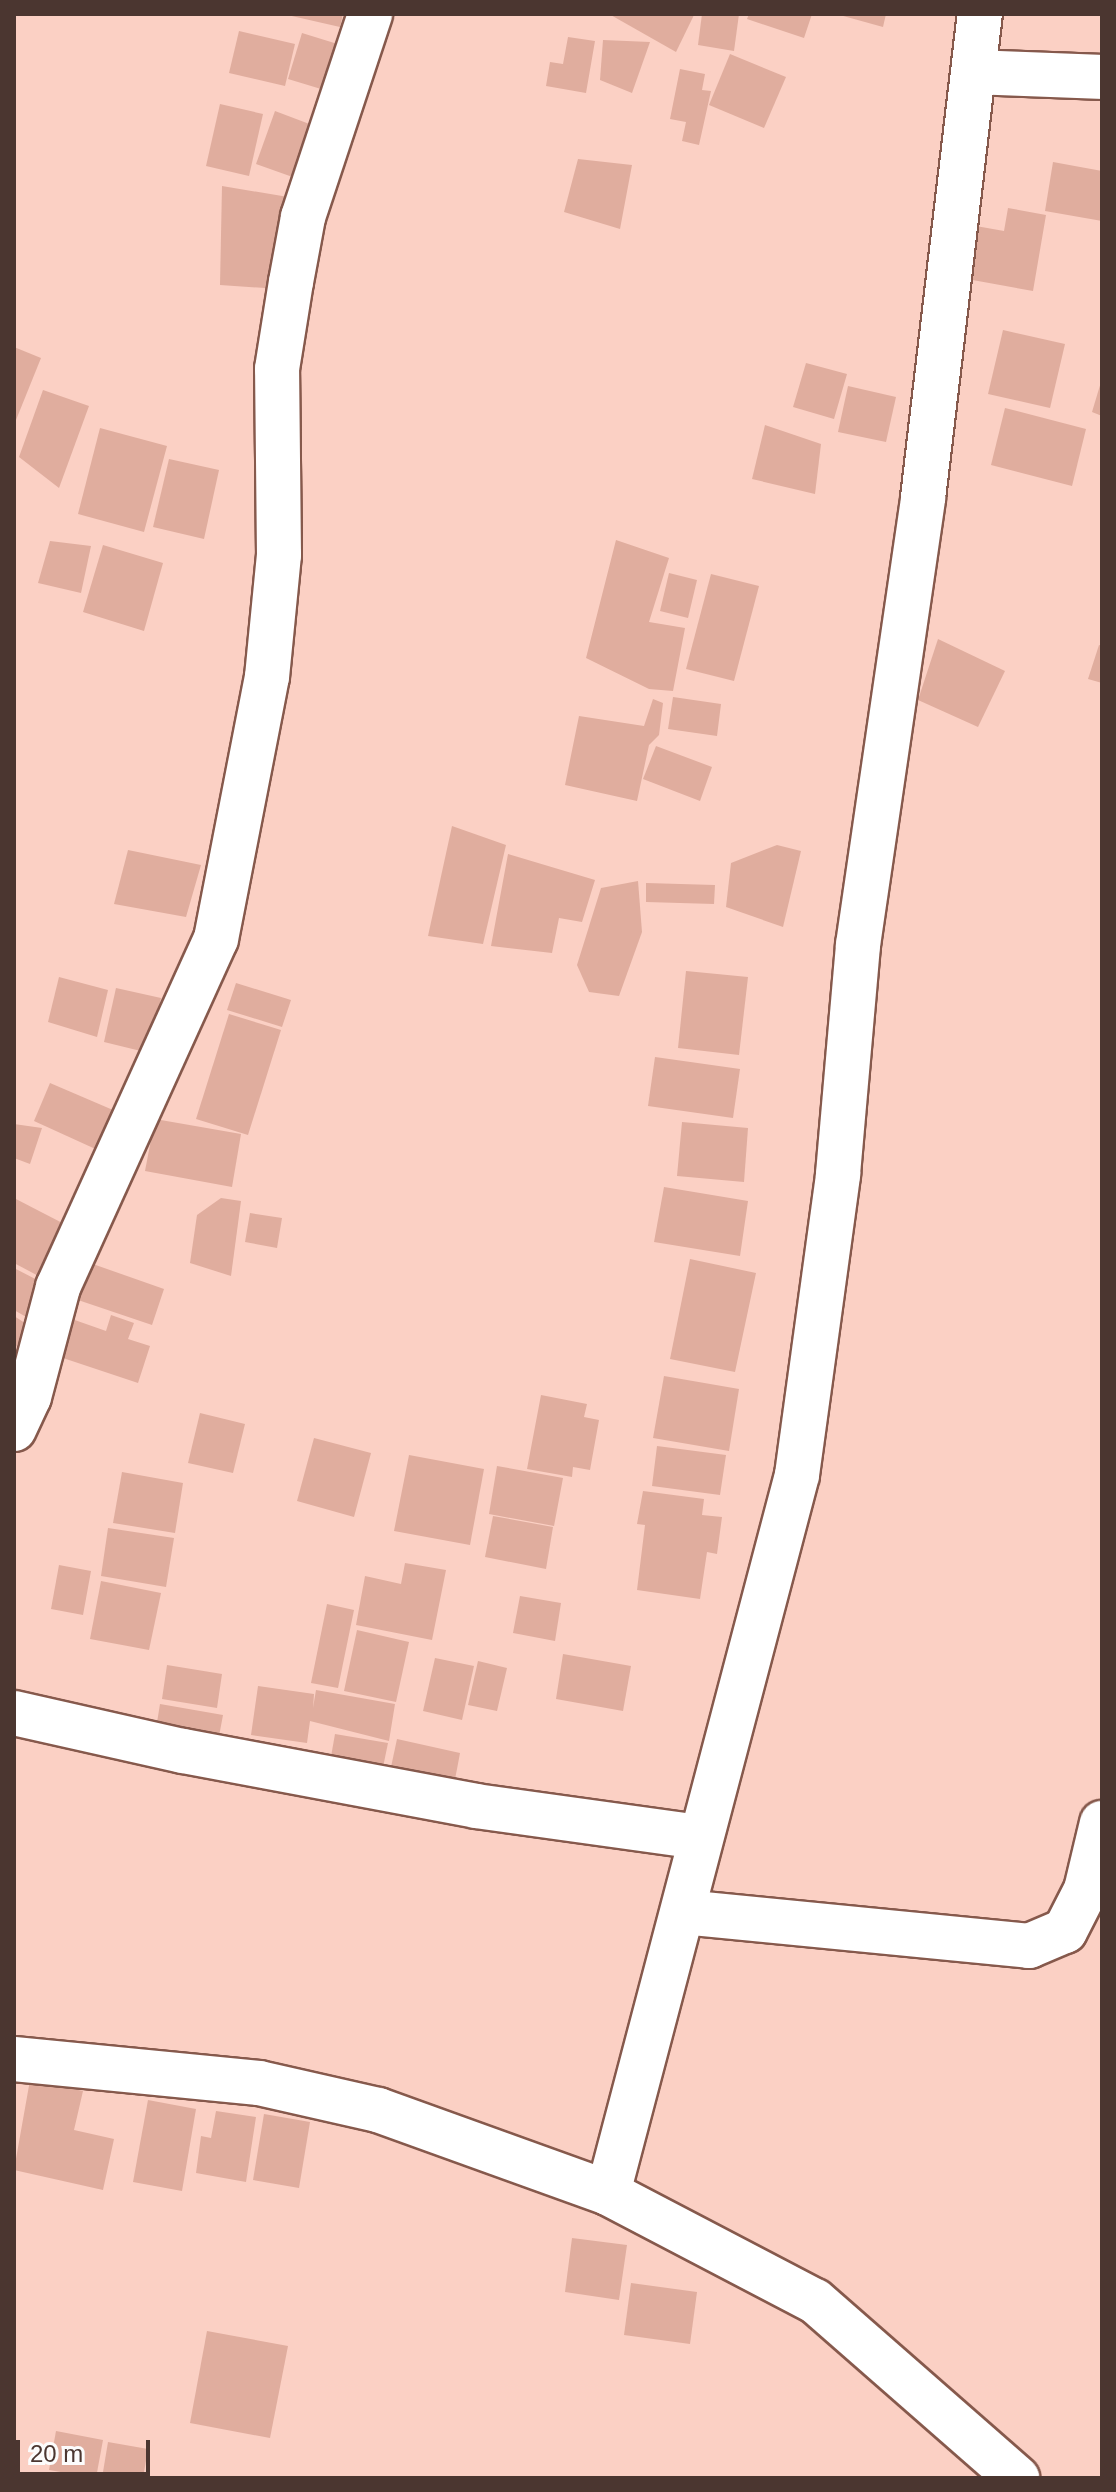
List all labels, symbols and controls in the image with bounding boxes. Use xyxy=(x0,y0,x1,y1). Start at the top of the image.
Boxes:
scale bar xyxy=(20,2424,154,2474)
text: 20 m xyxy=(30,2440,83,2467)

